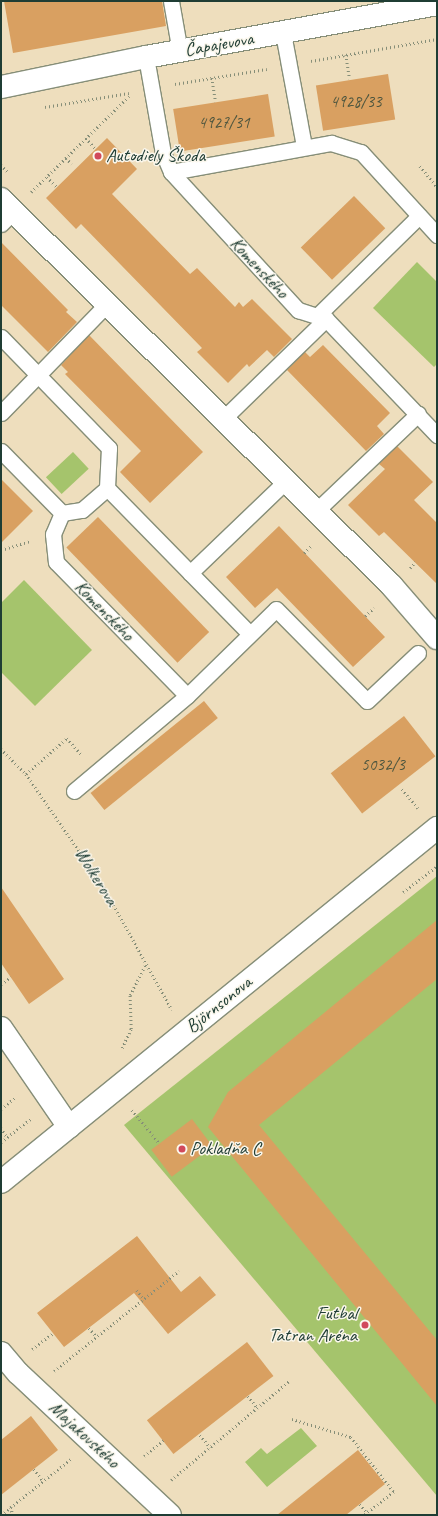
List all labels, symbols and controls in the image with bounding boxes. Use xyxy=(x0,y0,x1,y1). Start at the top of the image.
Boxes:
street label: Čapajevova xyxy=(183,28,255,62)
house number: 4928/33 xyxy=(330,92,382,112)
house number: 4927/31 xyxy=(198,113,250,133)
place label: Autodiely Škoda xyxy=(106,145,205,167)
marker: Autodiely Škoda xyxy=(93,151,103,161)
street label: Komenského xyxy=(225,233,293,303)
street label: Komenského xyxy=(70,576,138,646)
house number: 5032/3 xyxy=(361,755,405,775)
street label: Wolkerova xyxy=(69,844,123,910)
street label: Björnsonova xyxy=(181,971,257,1039)
place label: Pokladňa C xyxy=(190,1138,261,1160)
marker: Pokladňa C xyxy=(177,1144,187,1154)
place label: Futbal Tatran Aréna xyxy=(269,1303,357,1347)
marker: Futbal Tatran Aréna xyxy=(360,1320,370,1330)
street label: Majakovského xyxy=(44,1396,124,1474)

